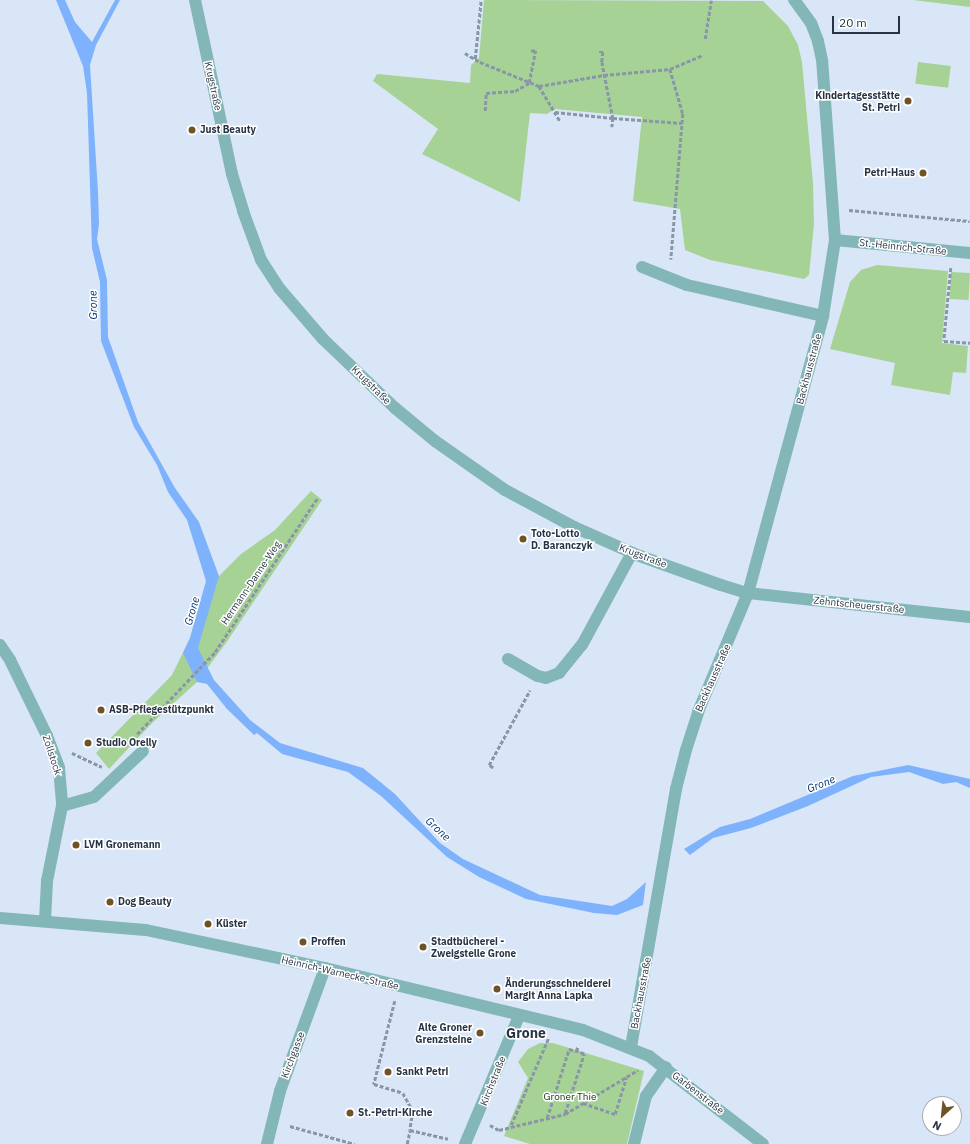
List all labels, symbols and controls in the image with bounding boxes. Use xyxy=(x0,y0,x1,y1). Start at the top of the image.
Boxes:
scale bar xyxy=(834,8,902,34)
text: 20 m xyxy=(839,15,867,30)
street label: Krugstraße xyxy=(202,60,224,112)
place label: Kindertagesstätte St. Petri xyxy=(815,89,900,112)
marker: Kindertagesstätte St. Petri xyxy=(903,96,913,106)
place label: Just Beauty xyxy=(200,124,256,136)
marker: Just Beauty xyxy=(187,125,197,135)
place label: Petri-Haus xyxy=(864,167,915,179)
marker: Petri-Haus xyxy=(918,168,928,178)
street label: St.-Heinrich-Straße xyxy=(859,236,947,258)
water label: Grone xyxy=(86,290,100,320)
street label: Backhausstraße xyxy=(794,332,824,406)
street label: Krugstraße xyxy=(349,363,393,407)
place label: Toto-Lotto D. Baranczyk xyxy=(531,527,592,550)
marker: Toto-Lotto D. Baranczyk xyxy=(518,534,528,544)
street label: Hermann-Danne-Weg xyxy=(219,539,283,627)
street label: Krugstraße xyxy=(617,541,669,571)
street label: Zehntscheuerstraße xyxy=(813,594,905,616)
water label: Grone xyxy=(182,595,202,627)
street label: Backhausstraße xyxy=(693,642,733,714)
place label: ASB-Pflegestützpunkt xyxy=(109,704,214,716)
marker: ASB-Pflegestützpunkt xyxy=(96,705,106,715)
street label: Zollstock xyxy=(40,734,64,776)
place label: Studio Orelly xyxy=(96,737,157,749)
marker: Studio Orelly xyxy=(83,738,93,748)
water label: Grone xyxy=(805,772,837,796)
water label: Grone xyxy=(423,814,453,844)
place label: LVM Gronemann xyxy=(84,839,161,851)
marker: LVM Gronemann xyxy=(71,840,81,850)
place label: Dog Beauty xyxy=(118,896,172,908)
marker: Dog Beauty xyxy=(105,897,115,907)
place label: Küster xyxy=(216,918,247,930)
marker: Küster xyxy=(203,919,213,929)
place label: Stadtbücherei - Zweigstelle Grone xyxy=(431,935,516,958)
place label: Proffen xyxy=(311,936,346,948)
marker: Proffen xyxy=(298,937,308,947)
marker: Stadtbücherei - Zweigstelle Grone xyxy=(418,942,428,952)
street label: Heinrich-Warnecke-Straße xyxy=(280,954,400,992)
street label: Backhausstraße xyxy=(628,956,654,1030)
place label: Änderungsschneiderei Margit Anna Lapka xyxy=(505,977,611,1000)
marker: Änderungsschneiderei Margit Anna Lapka xyxy=(492,984,502,994)
place label: Alte Groner Grenzsteine xyxy=(415,1021,472,1044)
district label: Grone xyxy=(506,1025,546,1041)
marker: Alte Groner Grenzsteine xyxy=(475,1028,485,1038)
street label: Kirchgasse xyxy=(279,1030,307,1080)
street label: Kirchstraße xyxy=(478,1054,508,1108)
place label: Sankt Petri xyxy=(396,1066,448,1078)
marker: Sankt Petri xyxy=(383,1067,393,1077)
street label: Garbenstraße xyxy=(670,1069,726,1117)
park label: Groner Thie xyxy=(544,1091,596,1103)
north arrow xyxy=(922,1096,962,1136)
place label: St.-Petri-Kirche xyxy=(358,1107,432,1119)
marker: St.-Petri-Kirche xyxy=(345,1108,355,1118)
text: N xyxy=(930,1118,944,1134)

